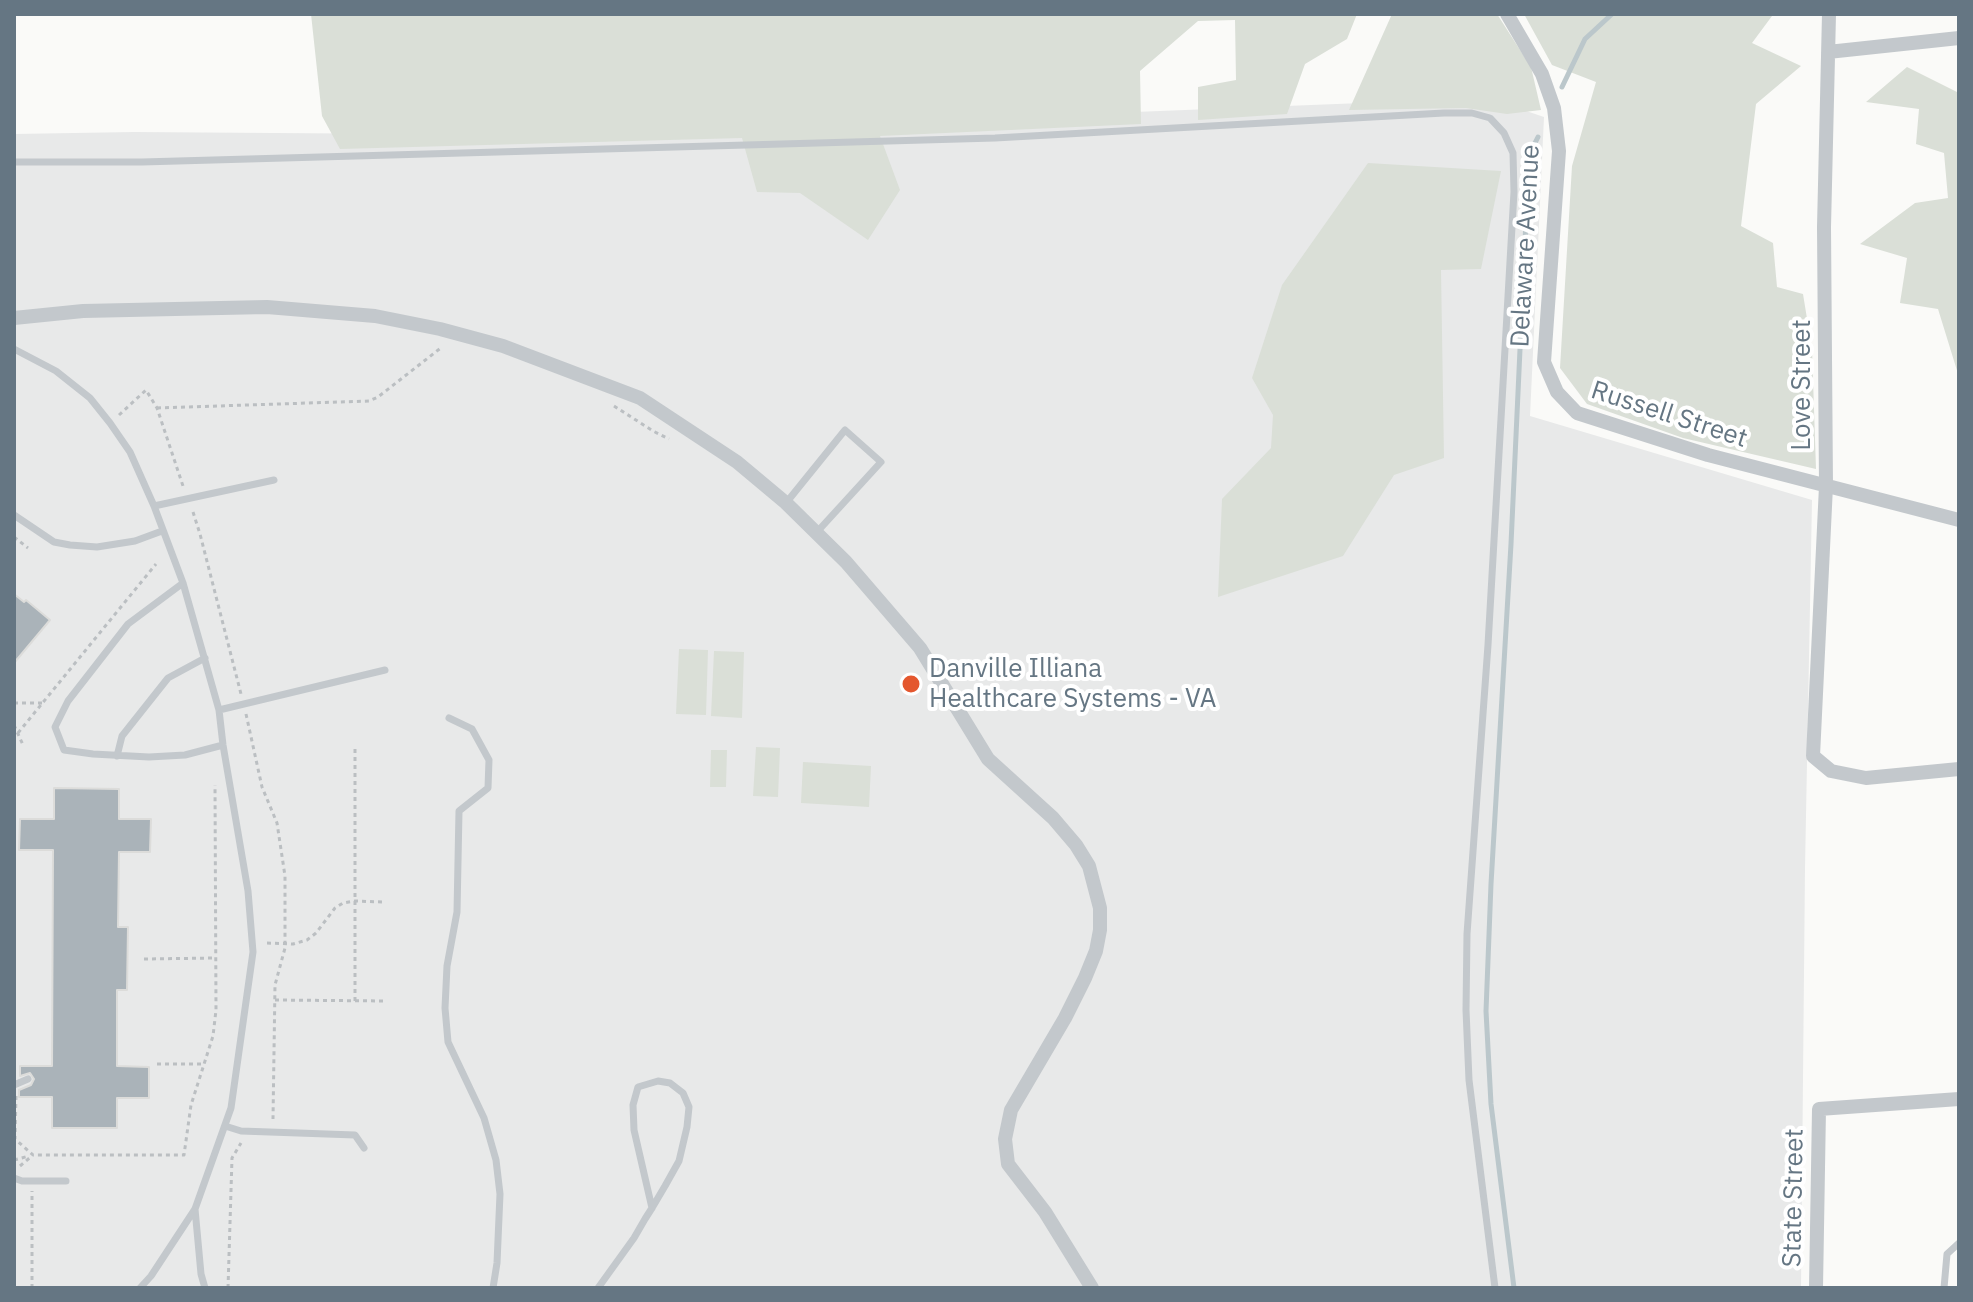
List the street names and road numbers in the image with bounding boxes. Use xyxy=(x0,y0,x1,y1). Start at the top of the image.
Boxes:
street label: Delaware Avenue xyxy=(1505,144,1547,348)
street label: Love Street xyxy=(1786,319,1818,451)
street label: Russell Street xyxy=(1587,375,1751,455)
street label: State Street xyxy=(1777,1128,1811,1268)

